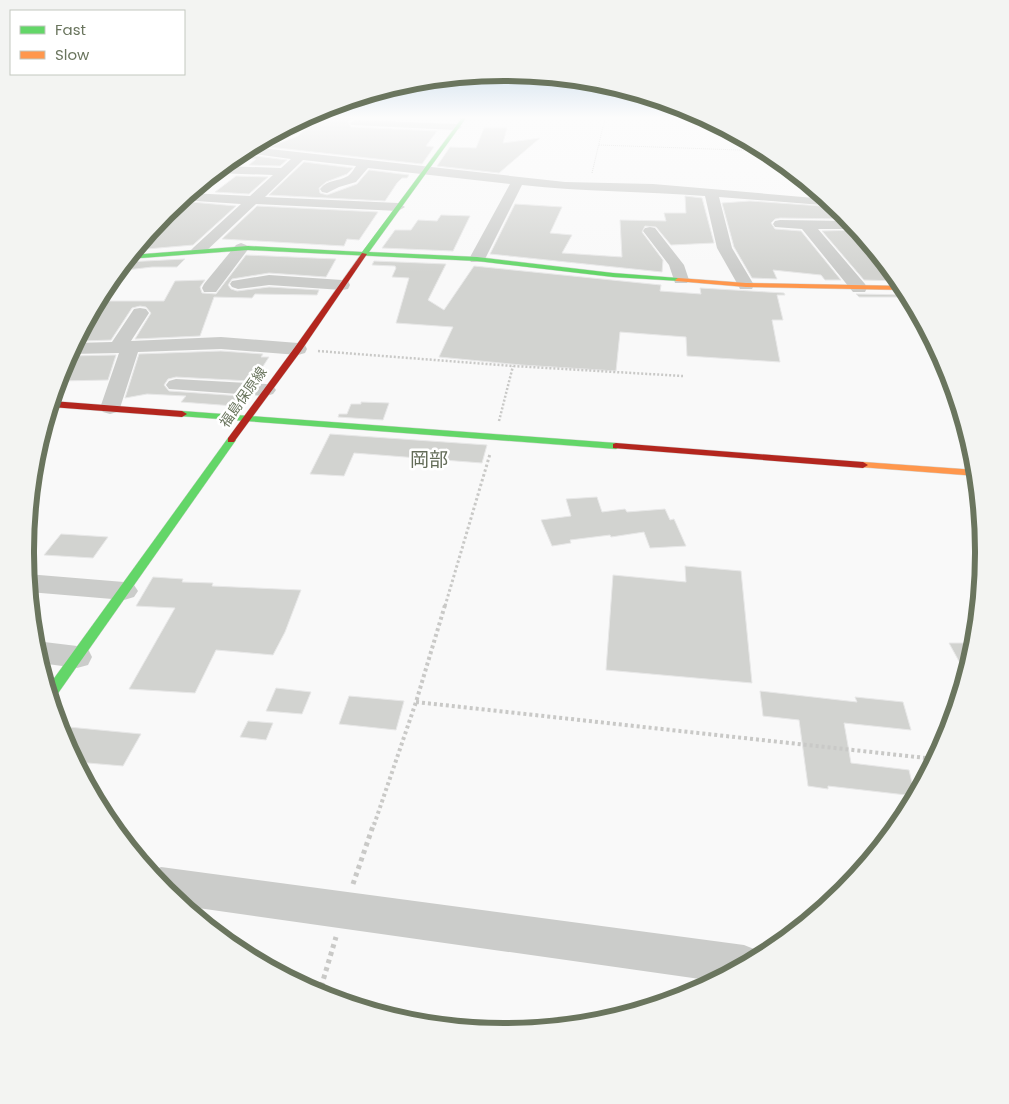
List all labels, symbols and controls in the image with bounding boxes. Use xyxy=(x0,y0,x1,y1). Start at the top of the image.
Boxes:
legend xyxy=(10,10,185,75)
text: Fast xyxy=(55,19,86,40)
text: Slow xyxy=(55,44,90,65)
street label: 福島保原線 xyxy=(215,363,271,431)
district label: 岡部 xyxy=(410,446,448,473)

